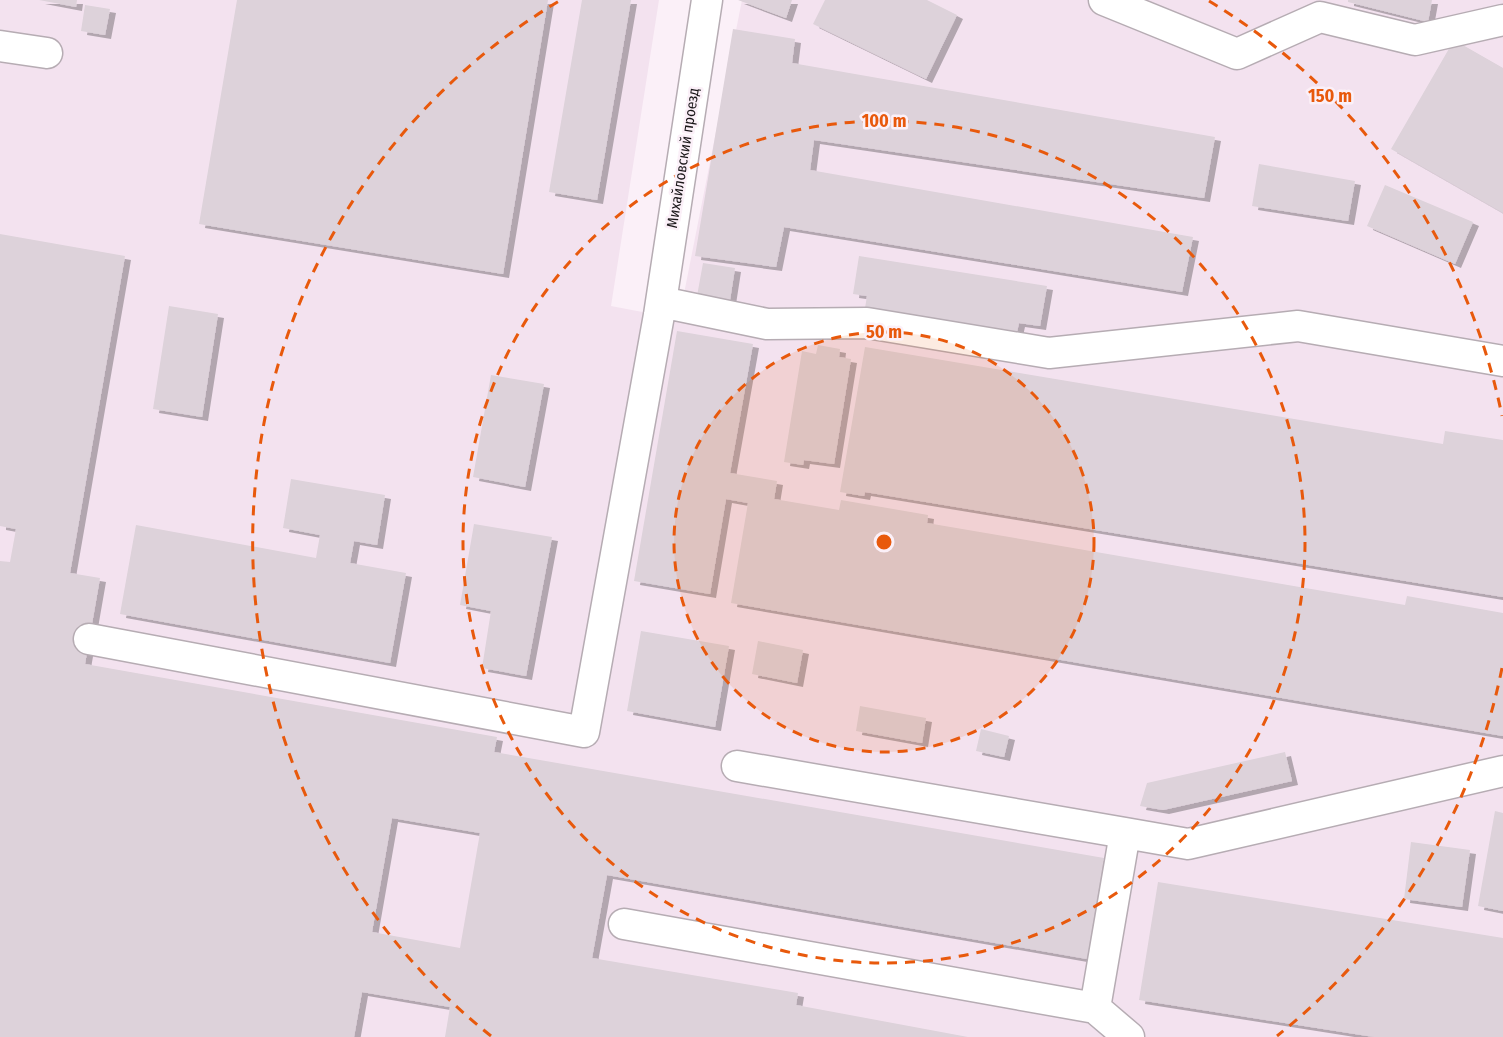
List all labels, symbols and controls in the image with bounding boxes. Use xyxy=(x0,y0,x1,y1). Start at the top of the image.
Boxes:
text: 150 m xyxy=(1308,85,1352,107)
street label: Михайловский проезд xyxy=(663,87,703,229)
text: 100 m xyxy=(862,110,906,132)
text: 50 m xyxy=(866,321,902,343)
centre of rings xyxy=(874,532,894,552)

